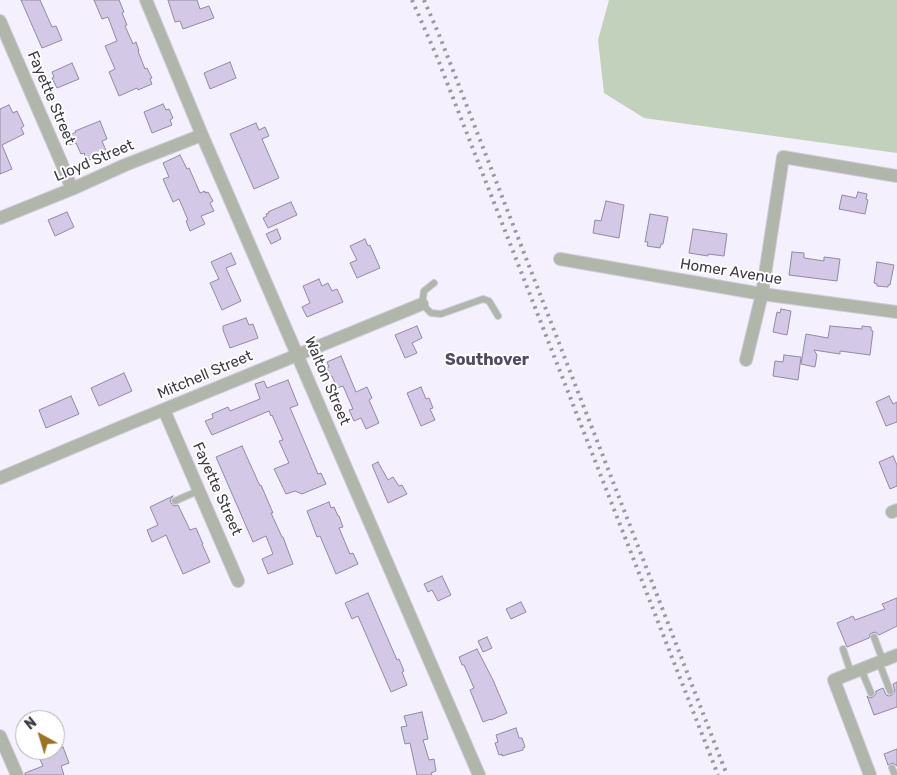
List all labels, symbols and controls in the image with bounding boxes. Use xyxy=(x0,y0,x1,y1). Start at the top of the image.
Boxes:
street label: Fayette Street xyxy=(23,48,79,148)
street label: Lloyd Street xyxy=(52,136,136,186)
street label: Homer Avenue xyxy=(679,255,783,289)
street label: Walton Street xyxy=(300,334,354,428)
street label: Mitchell Street xyxy=(155,347,255,403)
district label: Southover xyxy=(445,350,529,370)
street label: Fayette Street xyxy=(188,440,246,538)
north arrow xyxy=(15,710,65,760)
text: N xyxy=(22,714,40,734)

